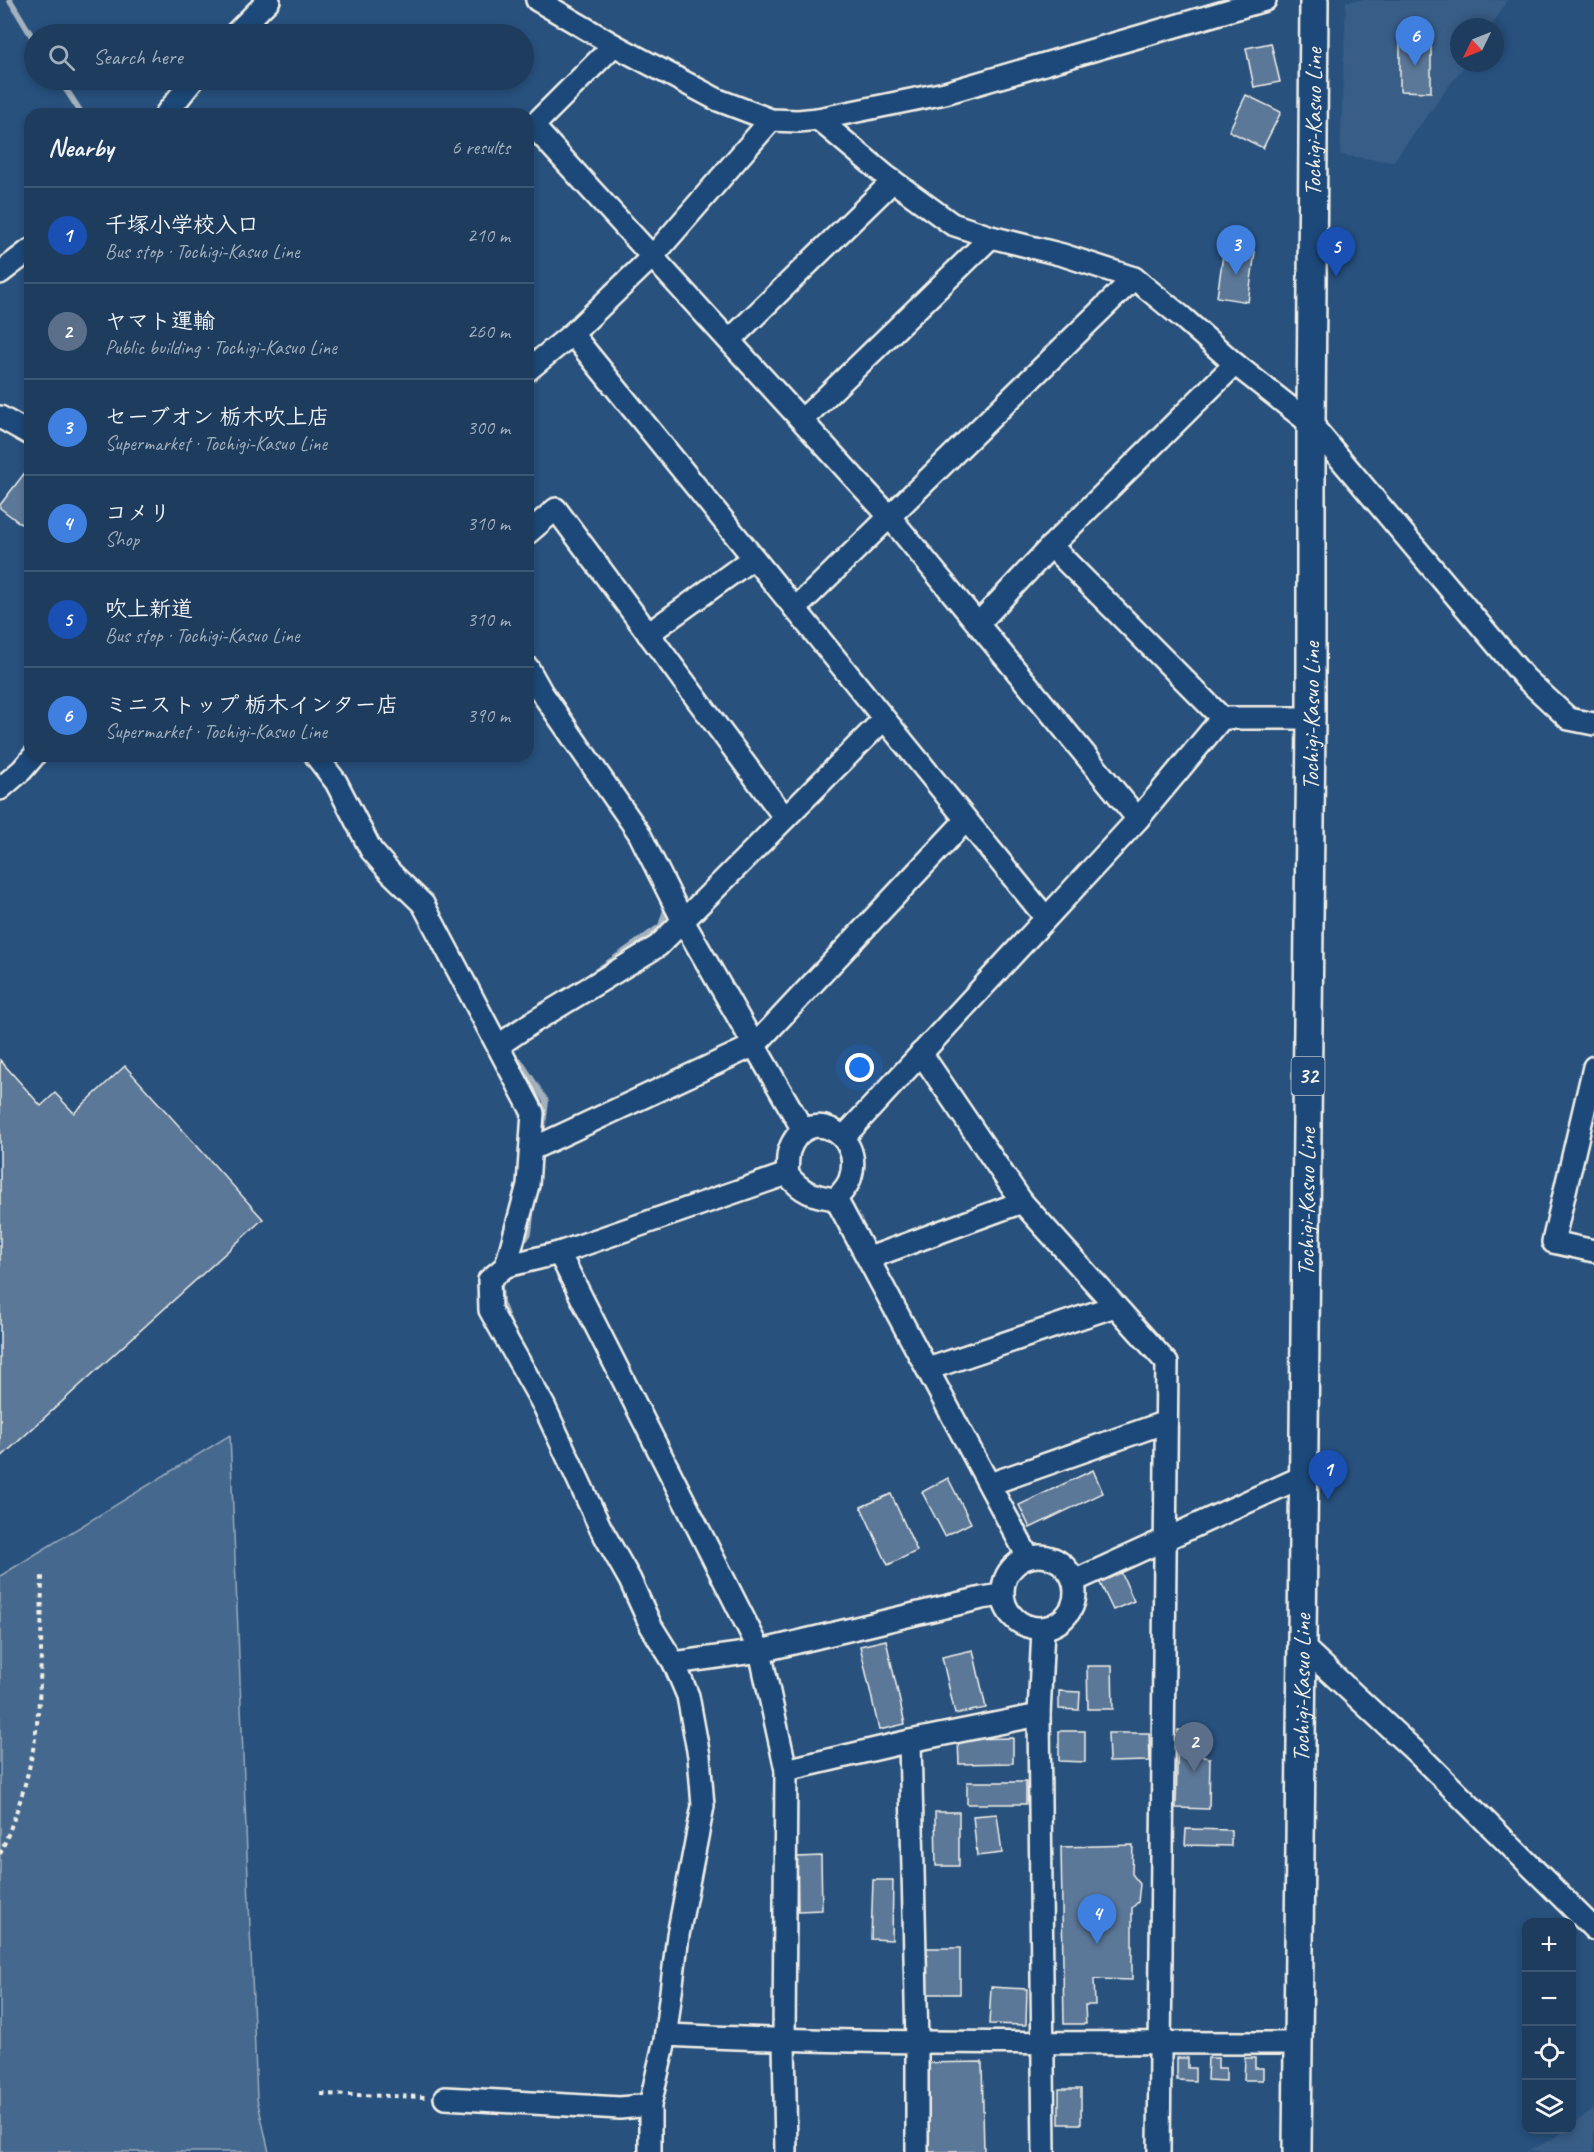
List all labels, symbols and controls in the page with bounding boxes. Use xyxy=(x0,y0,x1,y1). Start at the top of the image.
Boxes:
pin: 6 xyxy=(1396,16,1434,66)
north arrow xyxy=(1450,18,1504,72)
search box xyxy=(24,24,534,90)
icon: search xyxy=(45,41,78,74)
text: Search here xyxy=(93,43,183,71)
street label: Tochigi-Kasuo Line xyxy=(1298,46,1329,196)
text: Nearby xyxy=(48,131,113,164)
text: 6 results xyxy=(451,135,510,160)
text: 千塚小学校入口 xyxy=(105,211,259,239)
text: 1 xyxy=(63,223,72,248)
text: 210 m xyxy=(467,223,510,248)
pin: 3 xyxy=(1216,226,1256,275)
pin: 5 xyxy=(1316,228,1356,277)
text: Bus stop · Tochigi-Kasuo Line xyxy=(105,239,299,264)
text: ヤマト運輸 xyxy=(105,307,215,335)
text: 2 xyxy=(63,319,72,344)
text: 260 m xyxy=(467,319,510,344)
text: Public building · Tochigi-Kasuo Line xyxy=(105,335,337,360)
text: セーブオン 栃木吹上店 xyxy=(105,403,329,431)
text: 3 xyxy=(63,415,72,440)
text: 300 m xyxy=(467,415,510,440)
text: Supermarket · Tochigi-Kasuo Line xyxy=(105,431,327,456)
text: コメリ xyxy=(105,499,171,527)
text: 4 xyxy=(63,511,72,536)
text: 310 m xyxy=(467,511,510,536)
text: Shop xyxy=(105,527,139,552)
text: 吹上新道 xyxy=(105,595,193,623)
text: 5 xyxy=(63,607,72,632)
text: 310 m xyxy=(467,607,510,632)
text: Bus stop · Tochigi-Kasuo Line xyxy=(105,623,299,648)
street label: Tochigi-Kasuo Line xyxy=(1295,640,1326,790)
text: ミニストップ 栃木インター店 xyxy=(105,691,399,719)
text: 6 xyxy=(63,703,72,728)
text: 390 m xyxy=(467,703,510,728)
text: Supermarket · Tochigi-Kasuo Line xyxy=(105,719,327,744)
your location xyxy=(845,1053,874,1082)
road number: 32 xyxy=(1292,1057,1324,1095)
street label: Tochigi-Kasuo Line xyxy=(1291,1126,1322,1276)
pin: 1 xyxy=(1308,1450,1348,1500)
street label: Tochigi-Kasuo Line xyxy=(1286,1612,1317,1762)
pin: 2 xyxy=(1174,1722,1214,1772)
pin: 4 xyxy=(1078,1894,1116,1944)
map controls xyxy=(1522,1918,1576,2134)
button: + xyxy=(1522,1918,1576,1972)
button: − xyxy=(1522,1972,1576,2026)
button: locate xyxy=(1522,2026,1576,2080)
button: layers xyxy=(1522,2080,1576,2134)

